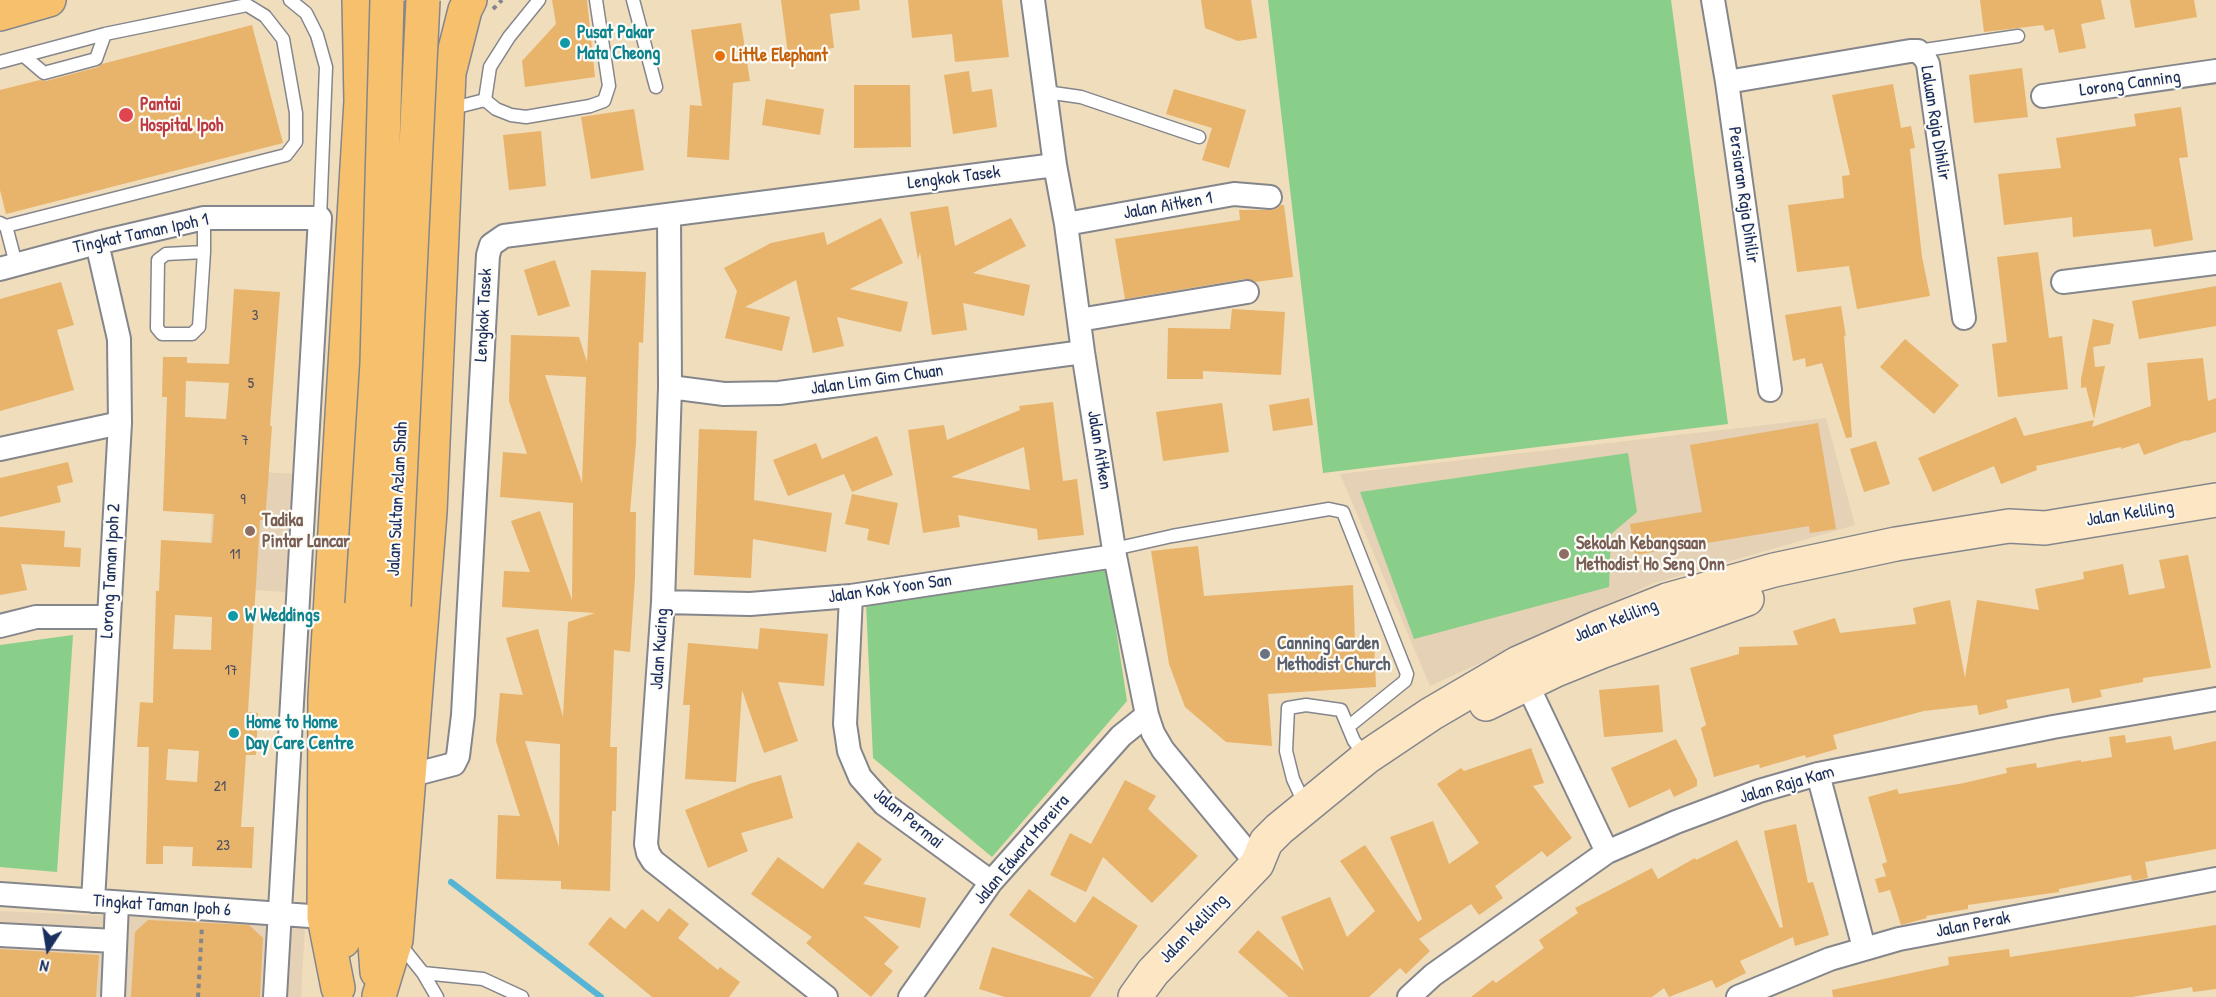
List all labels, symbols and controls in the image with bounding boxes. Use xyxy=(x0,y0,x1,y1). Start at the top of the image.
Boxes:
place label: Pusat Pakar Mata Cheong xyxy=(577,22,660,64)
marker: Pusat Pakar Mata Cheong xyxy=(558,36,572,50)
place label: Little Elephant xyxy=(732,45,828,67)
marker: Little Elephant xyxy=(713,49,727,63)
street label: Laluan Raja Dihilir xyxy=(1915,64,1955,182)
street label: Lorong Canning xyxy=(2078,66,2182,102)
place label: Pantai Hospital Ipoh xyxy=(140,94,223,136)
marker: Pantai Hospital Ipoh xyxy=(117,106,135,124)
street label: Persiaran Raja Dihilir xyxy=(1723,125,1763,265)
street label: Lengkok Tasek xyxy=(906,162,1002,194)
street label: Jalan Aitken 1 xyxy=(1122,188,1214,224)
street label: Tingkat Taman Ipoh 1 xyxy=(71,209,211,259)
street label: Lengkok Tasek xyxy=(471,268,497,362)
house number: 3 xyxy=(252,307,258,325)
street label: Jalan Lim Gim Chuan xyxy=(809,360,945,400)
house number: 5 xyxy=(248,375,254,393)
street label: Jalan Aitken xyxy=(1082,409,1116,491)
street label: Jalan Sultan Azlan Shah xyxy=(383,421,413,577)
house number: 7 xyxy=(241,432,249,450)
house number: 9 xyxy=(240,491,246,509)
street label: Jalan Keliling xyxy=(2085,496,2175,532)
street label: Lorong Taman Ipoh 2 xyxy=(97,503,125,639)
place label: Tadika Pintar Lancar xyxy=(262,510,350,552)
marker: Tadika Pintar Lancar xyxy=(243,524,257,538)
place label: Sekolah Kebangsaan Methodist Ho Seng Onn xyxy=(1576,533,1725,576)
house number: 11 xyxy=(230,546,240,564)
marker: Sekolah Kebangsaan Methodist Ho Seng Onn xyxy=(1557,547,1571,561)
street label: Jalan Kok Yoon San xyxy=(827,570,953,608)
street label: Jalan Keliling xyxy=(1571,594,1661,648)
place label: W Weddings xyxy=(245,605,320,627)
street label: Jalan Kucing xyxy=(646,608,674,690)
marker: W Weddings xyxy=(226,609,240,623)
place label: Canning Garden Methodist Church xyxy=(1277,633,1390,676)
marker: Canning Garden Methodist Church xyxy=(1258,647,1272,661)
house number: 17 xyxy=(225,662,237,680)
place label: Home to Home Day Care Centre xyxy=(246,712,354,754)
marker: Home to Home Day Care Centre xyxy=(227,726,241,740)
street label: Jalan Raja Kam xyxy=(1737,761,1837,809)
house number: 21 xyxy=(214,778,226,796)
street label: Jalan Permai xyxy=(869,784,947,854)
street label: Jalan Edward Moreira xyxy=(970,791,1074,909)
house number: 23 xyxy=(216,837,230,855)
street label: Tingkat Taman Ipoh 6 xyxy=(92,890,232,922)
street label: Jalan Keliling xyxy=(1156,890,1232,968)
street label: Jalan Perak xyxy=(1934,907,2012,943)
north arrow xyxy=(18,919,78,979)
text: N xyxy=(38,955,51,978)

